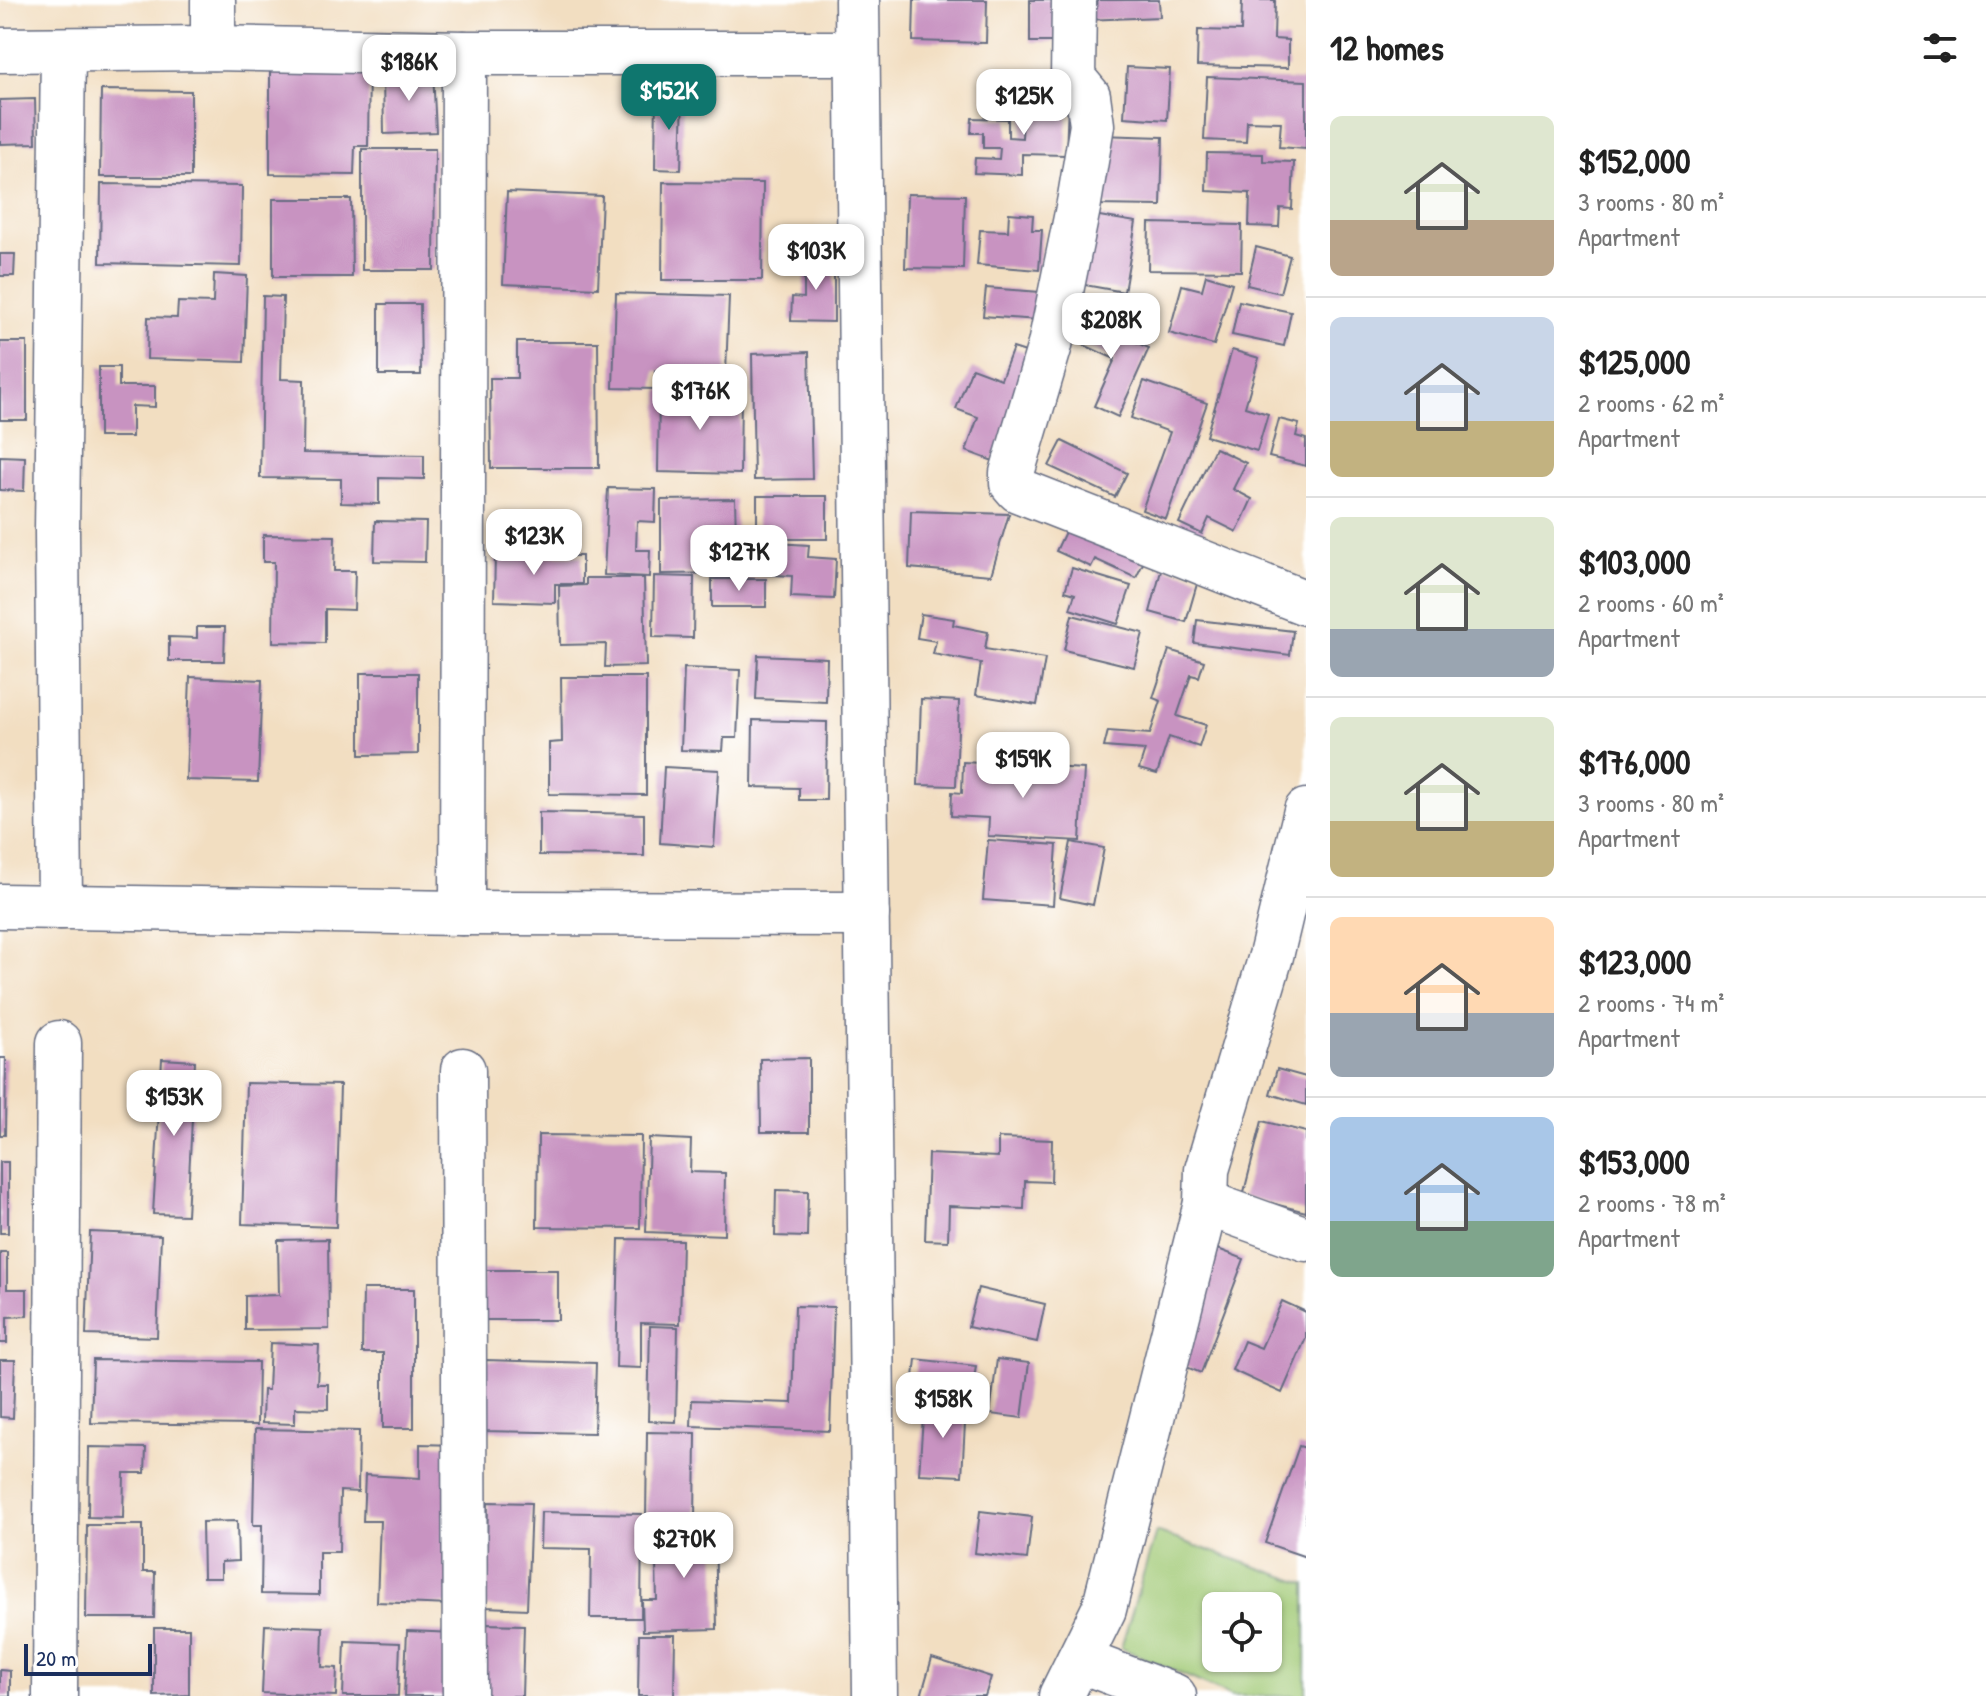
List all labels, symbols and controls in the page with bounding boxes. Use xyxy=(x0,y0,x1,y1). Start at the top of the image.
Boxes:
text: 12 homes xyxy=(1330,25,1444,71)
icon: filters xyxy=(1918,26,1962,70)
pin: $186K xyxy=(353,35,465,103)
text: $186K xyxy=(380,43,438,78)
pin: $152K xyxy=(613,64,725,132)
pin: $125K xyxy=(968,69,1080,137)
text: $152K xyxy=(639,72,699,107)
text: $125K xyxy=(994,77,1054,112)
text: $152,000 xyxy=(1578,138,1690,184)
icon: home xyxy=(1394,148,1490,244)
text: 3 rooms · 80 m² xyxy=(1578,184,1724,219)
text: Apartment xyxy=(1578,219,1680,254)
pin: $103K xyxy=(760,224,872,292)
text: $103K xyxy=(786,232,846,267)
pin: $208K xyxy=(1055,293,1167,361)
text: $208K xyxy=(1080,301,1142,336)
text: $125,000 xyxy=(1578,339,1690,385)
icon: home xyxy=(1394,349,1490,445)
pin: $176K xyxy=(644,364,756,432)
text: $176K xyxy=(670,372,730,407)
text: 2 rooms · 62 m² xyxy=(1578,385,1724,420)
text: Apartment xyxy=(1578,420,1680,455)
pin: $123K xyxy=(478,509,590,577)
text: $123K xyxy=(504,517,564,552)
pin: $127K xyxy=(683,525,795,593)
text: $127K xyxy=(708,533,770,568)
text: $103,000 xyxy=(1578,539,1691,585)
icon: home xyxy=(1394,549,1490,645)
text: 2 rooms · 60 m² xyxy=(1578,585,1724,620)
text: Apartment xyxy=(1578,620,1680,655)
pin: $159K xyxy=(967,732,1079,800)
text: $176,000 xyxy=(1578,739,1691,785)
text: $159K xyxy=(995,740,1051,775)
icon: home xyxy=(1394,749,1490,845)
text: 3 rooms · 80 m² xyxy=(1578,785,1724,820)
text: Apartment xyxy=(1578,820,1680,855)
text: $123,000 xyxy=(1578,939,1691,985)
icon: home xyxy=(1394,949,1490,1045)
text: 2 rooms · 74 m² xyxy=(1578,985,1724,1020)
text: Apartment xyxy=(1578,1020,1680,1055)
pin: $153K xyxy=(118,1070,230,1138)
text: $153K xyxy=(145,1078,203,1113)
text: $153,000 xyxy=(1578,1139,1690,1185)
icon: home xyxy=(1394,1149,1490,1245)
text: 2 rooms · 78 m² xyxy=(1578,1185,1726,1220)
text: Apartment xyxy=(1578,1220,1680,1255)
pin: $158K xyxy=(887,1372,999,1440)
text: $158K xyxy=(914,1380,972,1415)
pin: $270K xyxy=(628,1512,740,1580)
text: $270K xyxy=(652,1520,716,1555)
map controls xyxy=(1202,1592,1282,1672)
button: locate xyxy=(1202,1592,1282,1672)
scale bar xyxy=(24,1640,152,1676)
text: 20 m xyxy=(36,1643,76,1673)

